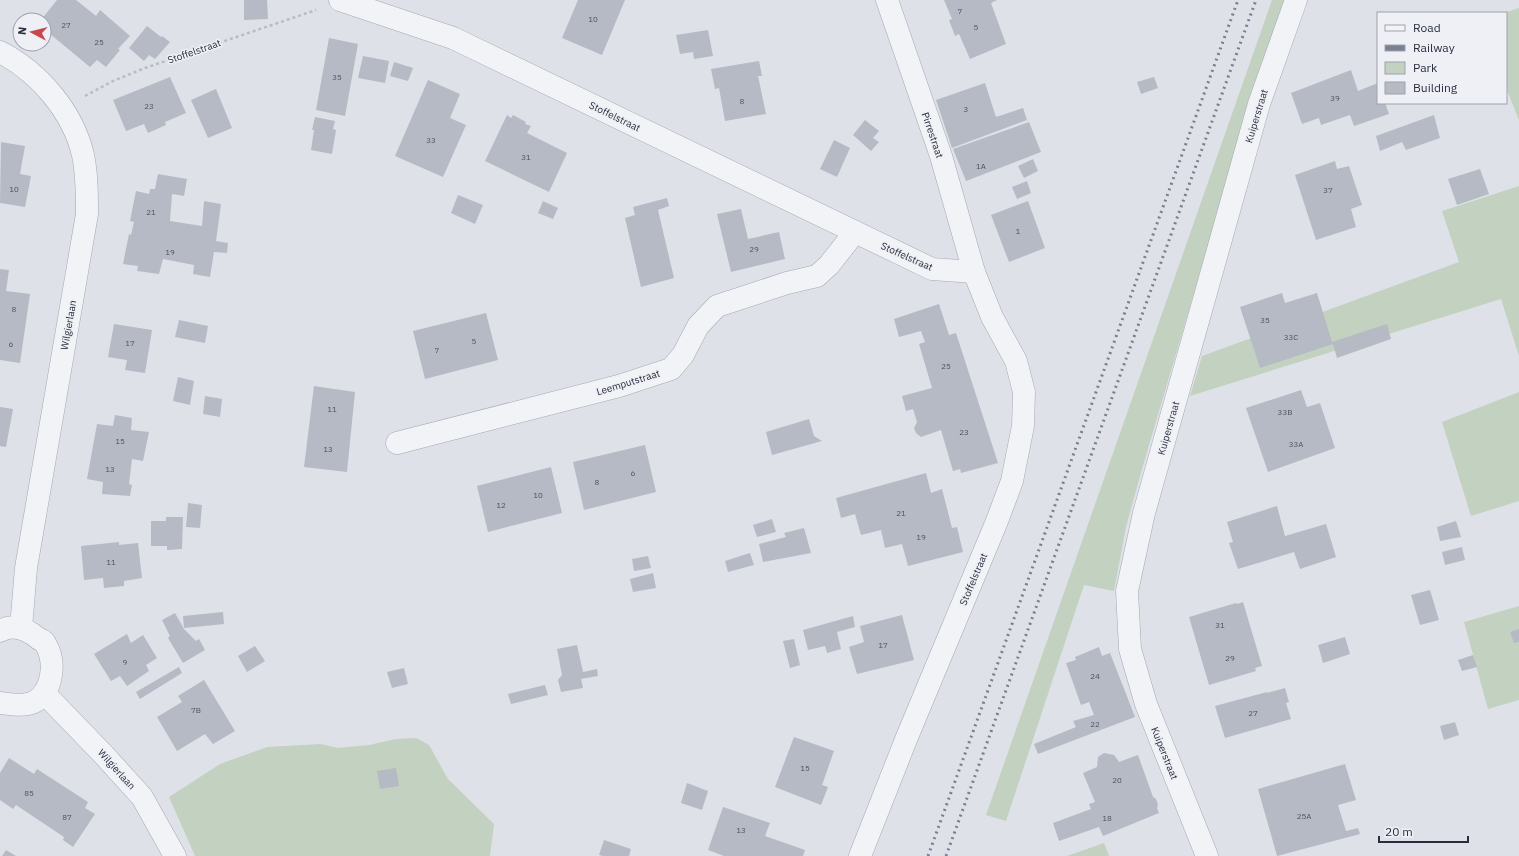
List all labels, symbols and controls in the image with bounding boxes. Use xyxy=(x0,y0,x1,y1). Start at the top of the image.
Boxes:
house number: 7 xyxy=(958,6,963,16)
north arrow xyxy=(12,12,52,52)
legend xyxy=(1377,12,1507,104)
house number: 10 xyxy=(588,14,598,24)
house number: 27 xyxy=(61,20,71,30)
text: Road xyxy=(1413,20,1441,35)
house number: 5 xyxy=(974,22,979,32)
text: N xyxy=(15,26,30,36)
street label: Stoffelstraat xyxy=(166,36,223,67)
house number: 25 xyxy=(94,37,104,47)
text: Railway xyxy=(1413,40,1455,55)
text: Park xyxy=(1413,60,1438,75)
house number: 35 xyxy=(332,72,342,82)
text: Building xyxy=(1413,80,1458,95)
street label: Kuiperstraat xyxy=(1242,87,1271,145)
house number: 39 xyxy=(1330,93,1340,103)
house number: 8 xyxy=(740,96,745,106)
street label: Stoffelstraat xyxy=(587,98,643,135)
house number: 23 xyxy=(144,101,154,111)
house number: 3 xyxy=(964,104,969,114)
street label: Pirrestraat xyxy=(919,111,947,160)
house number: 33 xyxy=(426,135,436,145)
house number: 31 xyxy=(521,152,531,162)
house number: 1A xyxy=(976,161,986,171)
house number: 10 xyxy=(9,184,19,194)
house number: 37 xyxy=(1323,185,1333,195)
house number: 21 xyxy=(146,207,156,217)
house number: 1 xyxy=(1016,226,1021,236)
street label: Stoffelstraat xyxy=(879,239,935,274)
house number: 29 xyxy=(749,244,759,254)
house number: 19 xyxy=(165,247,175,257)
street label: Wilgierlaan xyxy=(58,299,79,351)
house number: 8 xyxy=(12,304,17,314)
house number: 35 xyxy=(1260,315,1270,325)
house number: 33C xyxy=(1284,332,1298,342)
house number: 5 xyxy=(472,336,477,346)
house number: 17 xyxy=(125,338,135,348)
house number: 6 xyxy=(9,339,14,349)
house number: 7 xyxy=(435,345,440,355)
house number: 25 xyxy=(941,361,951,371)
street label: Leemputstraat xyxy=(595,367,662,398)
street label: Kuiperstraat xyxy=(1155,399,1183,457)
house number: 11 xyxy=(327,404,337,414)
house number: 33B xyxy=(1278,407,1292,417)
house number: 23 xyxy=(959,427,969,437)
house number: 15 xyxy=(115,436,125,446)
house number: 33A xyxy=(1289,439,1303,449)
house number: 13 xyxy=(323,444,333,454)
house number: 13 xyxy=(105,464,115,474)
house number: 6 xyxy=(631,468,636,478)
house number: 8 xyxy=(595,477,600,487)
house number: 10 xyxy=(533,490,543,500)
house number: 12 xyxy=(496,500,506,510)
house number: 21 xyxy=(896,508,906,518)
house number: 19 xyxy=(916,532,926,542)
street label: Stoffelstraat xyxy=(957,551,990,607)
house number: 11 xyxy=(106,557,116,567)
house number: 31 xyxy=(1215,620,1225,630)
house number: 17 xyxy=(878,640,888,650)
house number: 29 xyxy=(1225,653,1235,663)
house number: 9 xyxy=(123,657,128,667)
house number: 24 xyxy=(1090,671,1100,681)
house number: 7B xyxy=(191,705,201,715)
house number: 27 xyxy=(1248,708,1258,718)
house number: 22 xyxy=(1090,719,1100,729)
street label: Kuiperstraat xyxy=(1148,725,1181,782)
street label: Wilgierlaan xyxy=(95,746,138,792)
house number: 15 xyxy=(800,763,810,773)
house number: 20 xyxy=(1112,775,1122,785)
house number: 85 xyxy=(24,788,34,798)
house number: 25A xyxy=(1297,811,1311,821)
house number: 87 xyxy=(62,812,72,822)
house number: 18 xyxy=(1102,813,1112,823)
scale bar xyxy=(1379,818,1468,844)
text: 20 m xyxy=(1385,824,1413,839)
house number: 13 xyxy=(736,825,746,835)

